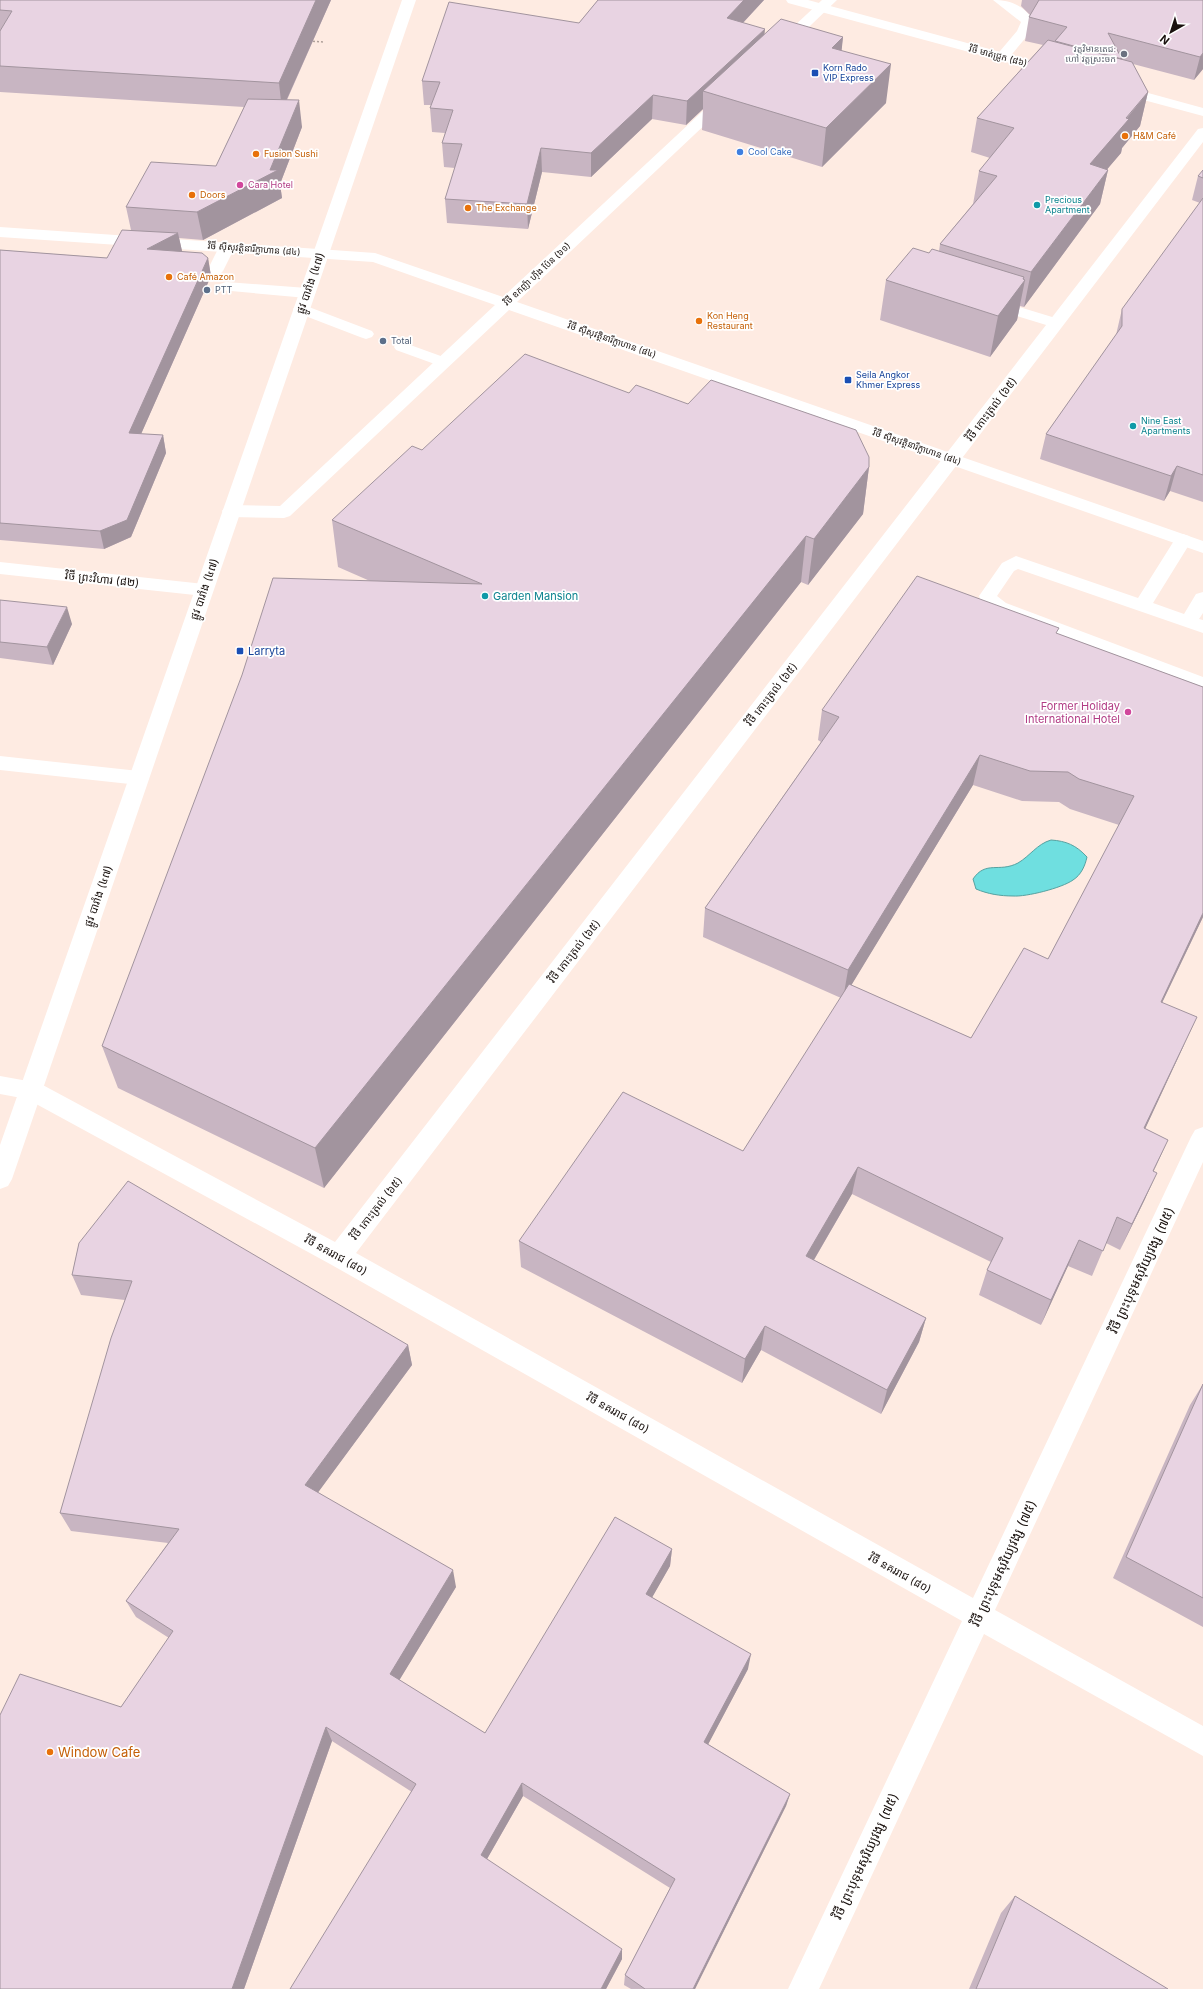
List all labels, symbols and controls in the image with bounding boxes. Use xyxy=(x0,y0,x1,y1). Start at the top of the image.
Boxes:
north arrow xyxy=(1151,12,1191,52)
text: N xyxy=(1157,32,1172,48)
street label: វិថី មាត់ជ្រូក (៨៦) xyxy=(967,42,1028,70)
place label: វត្តវិមានតេជៈ ហៅ វត្តស្រះចក xyxy=(1066,43,1116,65)
marker: វត្តវិមានតេជៈ ហៅ វត្តស្រះចក xyxy=(1119,49,1129,59)
place label: Korn Rado VIP Express xyxy=(823,62,874,83)
marker: Korn Rado VIP Express xyxy=(810,68,820,78)
place label: H&M Café xyxy=(1133,130,1176,141)
marker: H&M Café xyxy=(1120,131,1130,141)
place label: Cool Cake xyxy=(748,146,792,157)
marker: Cool Cake xyxy=(735,147,745,157)
place label: Fusion Sushi xyxy=(264,148,318,159)
marker: Fusion Sushi xyxy=(251,149,261,159)
place label: Cara Hotel xyxy=(248,179,293,190)
marker: Cara Hotel xyxy=(235,180,245,190)
place label: Doors xyxy=(200,189,226,200)
marker: Doors xyxy=(187,190,197,200)
place label: Precious Apartment xyxy=(1045,194,1090,215)
marker: Precious Apartment xyxy=(1032,200,1042,210)
place label: The Exchange xyxy=(476,202,537,213)
marker: The Exchange xyxy=(463,203,473,213)
street label: វិថី ស៊ីសុវត្ថិនារីក្លាហាន (៨៤) xyxy=(207,239,301,258)
street label: វិថី ឧកញ៉ា ហ៊ីង ប៉ែន (៦១) xyxy=(500,240,573,309)
street label: ផ្លូវ បារាំង (៤៧) xyxy=(293,250,330,317)
place label: Café Amazon xyxy=(177,271,234,282)
marker: Café Amazon xyxy=(164,272,174,282)
place label: PTT xyxy=(215,284,233,295)
marker: PTT xyxy=(202,285,212,295)
place label: Kon Heng Restaurant xyxy=(707,310,753,331)
marker: Kon Heng Restaurant xyxy=(694,316,704,326)
street label: វិថី ស៊ីសុវត្ថិនារីក្លាហាន (៨៤) xyxy=(566,319,658,361)
place label: Total xyxy=(391,335,412,346)
marker: Total xyxy=(378,336,388,346)
place label: Seila Angkor Khmer Express xyxy=(856,369,920,390)
street label: វិថី កោះត្រល់ (៦៥) xyxy=(962,374,1020,444)
marker: Seila Angkor Khmer Express xyxy=(843,375,853,385)
place label: Nine East Apartments xyxy=(1141,415,1191,436)
marker: Nine East Apartments xyxy=(1128,421,1138,431)
street label: វិថី ស៊ីសុវត្ថិនារីក្លាហាន (៨៤) xyxy=(871,426,963,468)
street label: ផ្លូវ បារាំង (៤៧) xyxy=(187,556,224,623)
street label: វិថី ព្រះវិហារ (៨២) xyxy=(64,568,140,590)
place label: Garden Mansion xyxy=(493,589,578,603)
marker: Garden Mansion xyxy=(480,591,490,601)
place label: Larryta xyxy=(248,644,285,658)
marker: Larryta xyxy=(235,646,245,656)
street label: វិថី កោះត្រល់ (៦៥) xyxy=(741,659,800,729)
place label: Former Holiday International Hotel xyxy=(1025,699,1120,726)
marker: Former Holiday International Hotel xyxy=(1123,707,1133,717)
street label: ផ្លូវ បារាំង (៤៧) xyxy=(81,863,118,930)
street label: វិថី កោះត្រល់ (៦៥) xyxy=(544,916,603,986)
street label: វិថី កោះត្រល់ (៦៥) xyxy=(346,1173,405,1243)
street label: វិថី ព្រះបុទុមសុរិយ្យវង្ស (៧៥) xyxy=(1104,1204,1178,1337)
street label: វិថី នគររាជ (៨០) xyxy=(302,1231,370,1278)
street label: វិថី នគររាជ (៨០) xyxy=(584,1389,652,1436)
street label: វិថី ព្រះបុទុមសុរិយ្យវង្ស (៧៥) xyxy=(966,1497,1040,1630)
street label: វិថី នគររាជ (៨០) xyxy=(866,1549,934,1596)
place label: Window Cafe xyxy=(58,1744,140,1760)
marker: Window Cafe xyxy=(45,1747,55,1757)
street label: វិថី ព្រះបុទុមសុរិយ្យវង្ស (៧៥) xyxy=(828,1790,902,1923)

